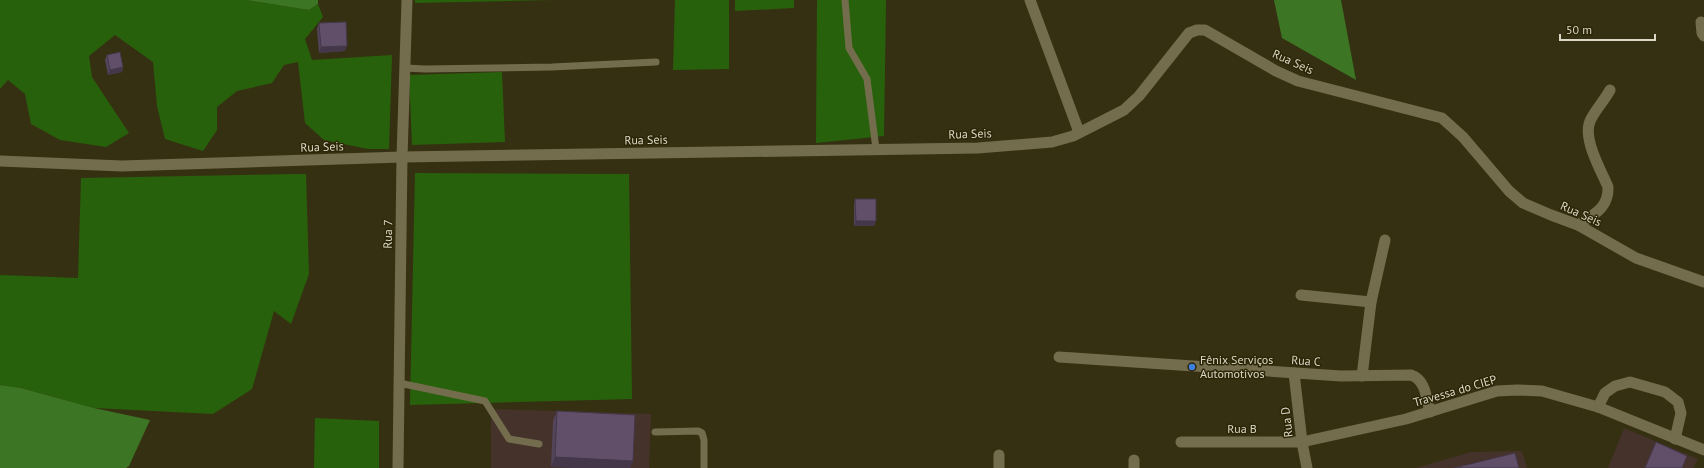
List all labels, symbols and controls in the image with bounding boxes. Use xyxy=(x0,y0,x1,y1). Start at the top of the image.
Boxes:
scale bar xyxy=(1560,16,1655,42)
text: 50 m xyxy=(1566,22,1592,37)
street label: Rua Seis xyxy=(1270,46,1316,77)
street label: Rua Seis xyxy=(948,125,992,142)
street label: Rua Seis xyxy=(624,132,668,147)
street label: Rua Seis xyxy=(300,138,344,155)
street label: Rua Seis xyxy=(1558,198,1604,229)
street label: Rua 7 xyxy=(380,219,395,249)
place label: Fênix Serviços Automotivos xyxy=(1200,352,1273,381)
street label: Rua C xyxy=(1291,352,1321,369)
marker: Fênix Serviços Automotivos xyxy=(1187,362,1197,372)
street label: Travessa do CIEP xyxy=(1411,371,1499,410)
street label: Rua D xyxy=(1277,406,1296,438)
street label: Rua B xyxy=(1227,421,1257,436)

